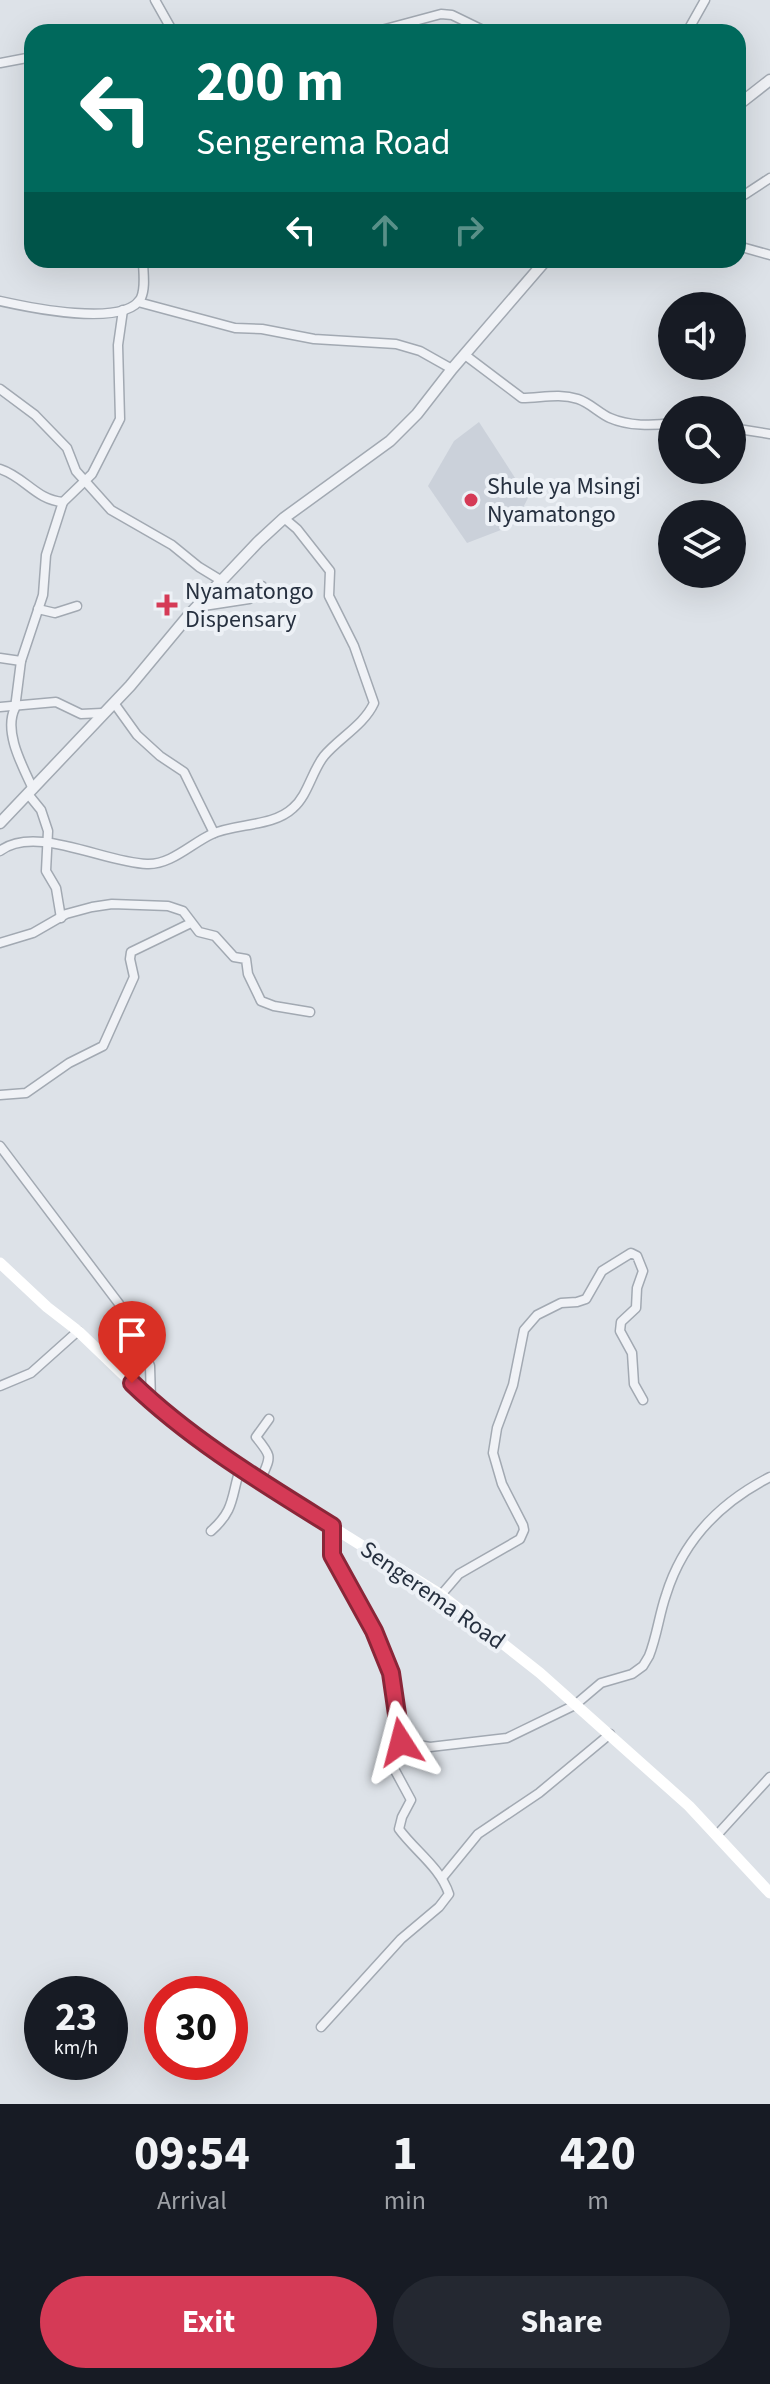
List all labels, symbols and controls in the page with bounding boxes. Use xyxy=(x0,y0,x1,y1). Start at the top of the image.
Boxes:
text: 200 m xyxy=(196,43,344,122)
icon: left xyxy=(64,56,168,160)
text: Sengerema Road xyxy=(196,117,451,168)
icon: left xyxy=(279,208,323,252)
icon: ahead xyxy=(363,208,407,252)
icon: right xyxy=(447,208,491,252)
map controls xyxy=(658,292,746,588)
button: sound xyxy=(658,292,746,380)
button: search xyxy=(658,396,746,484)
place label: Shule ya Msingi Nyamatongo xyxy=(487,469,641,532)
marker: Shule ya Msingi Nyamatongo xyxy=(462,491,480,509)
button: layers xyxy=(658,500,746,588)
place label: Nyamatongo Dispensary xyxy=(185,574,314,637)
marker: Nyamatongo Dispensary xyxy=(156,594,178,616)
pin xyxy=(98,1301,166,1383)
icon: arrive xyxy=(110,1313,154,1357)
street label: Sengerema Road xyxy=(353,1532,512,1658)
position arrow xyxy=(359,1700,443,1784)
speed limit sign: 30 xyxy=(144,1976,248,2080)
text: 23 xyxy=(55,1989,97,2046)
text: km/h xyxy=(54,2034,98,2062)
text: 09:54 xyxy=(134,2120,250,2188)
text: 1 xyxy=(392,2120,418,2188)
text: 420 xyxy=(560,2120,636,2188)
text: Arrival xyxy=(157,2182,227,2219)
text: min xyxy=(384,2182,426,2219)
text: m xyxy=(587,2182,609,2219)
button: Exit xyxy=(40,2276,377,2368)
button: Share xyxy=(393,2276,730,2368)

